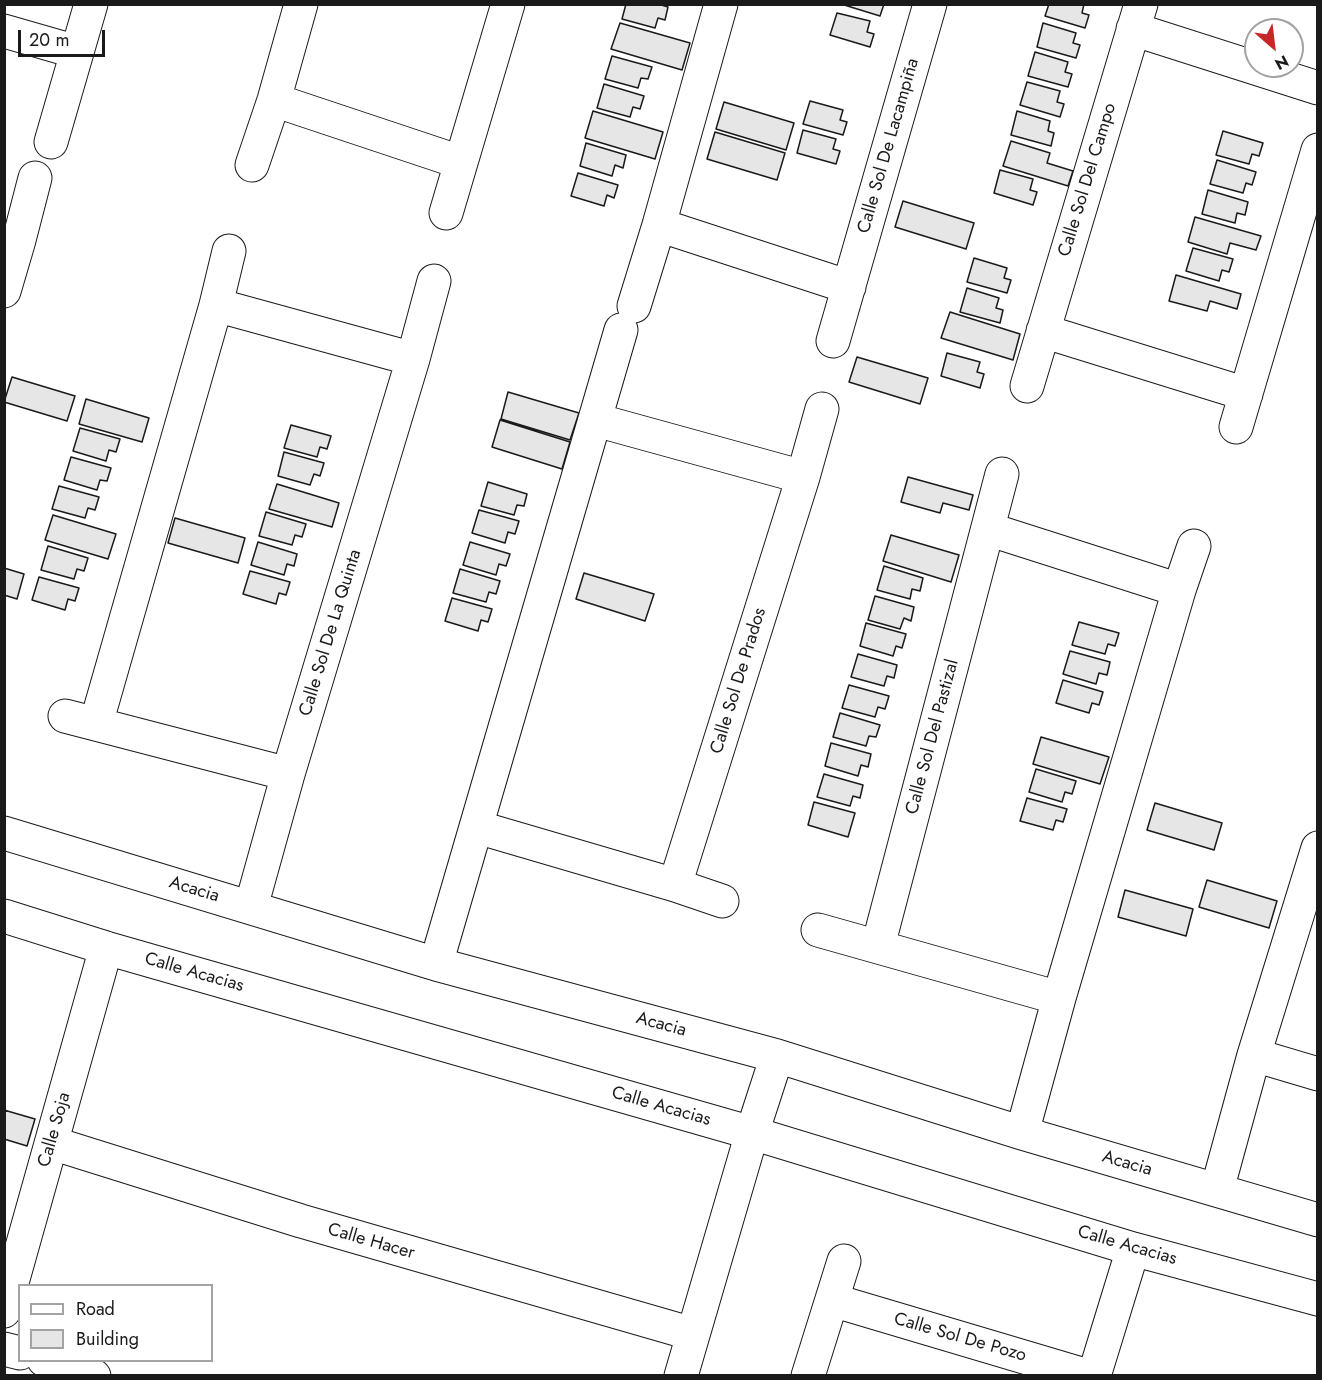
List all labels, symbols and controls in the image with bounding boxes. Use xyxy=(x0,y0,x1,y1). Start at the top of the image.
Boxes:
scale bar xyxy=(21,18,108,56)
north arrow xyxy=(1244,18,1304,78)
text: 20 m xyxy=(29,27,69,53)
text: N xyxy=(1271,49,1293,76)
street label: Calle Sol De Lacampiña xyxy=(854,56,924,236)
street label: Calle Sol Del Campo xyxy=(1054,101,1122,259)
street label: Calle Sol De La Quinta xyxy=(295,547,367,719)
street label: Calle Sol De Prados xyxy=(706,605,772,757)
street label: Calle Sol Del Pastizal xyxy=(902,657,964,817)
street label: Acacia xyxy=(166,872,222,908)
street label: Calle Acacias xyxy=(142,949,246,997)
street label: Acacia xyxy=(634,1008,688,1042)
street label: Calle Acacias xyxy=(609,1083,713,1131)
street label: Calle Soja xyxy=(34,1090,76,1170)
street label: Acacia xyxy=(1099,1147,1155,1181)
street label: Calle Hacer xyxy=(325,1219,417,1265)
street label: Calle Acacias xyxy=(1075,1222,1179,1270)
legend xyxy=(18,1284,213,1362)
text: Road xyxy=(76,1296,115,1322)
street label: Calle Sol De Pozo xyxy=(891,1309,1029,1367)
text: Building xyxy=(76,1326,139,1352)

